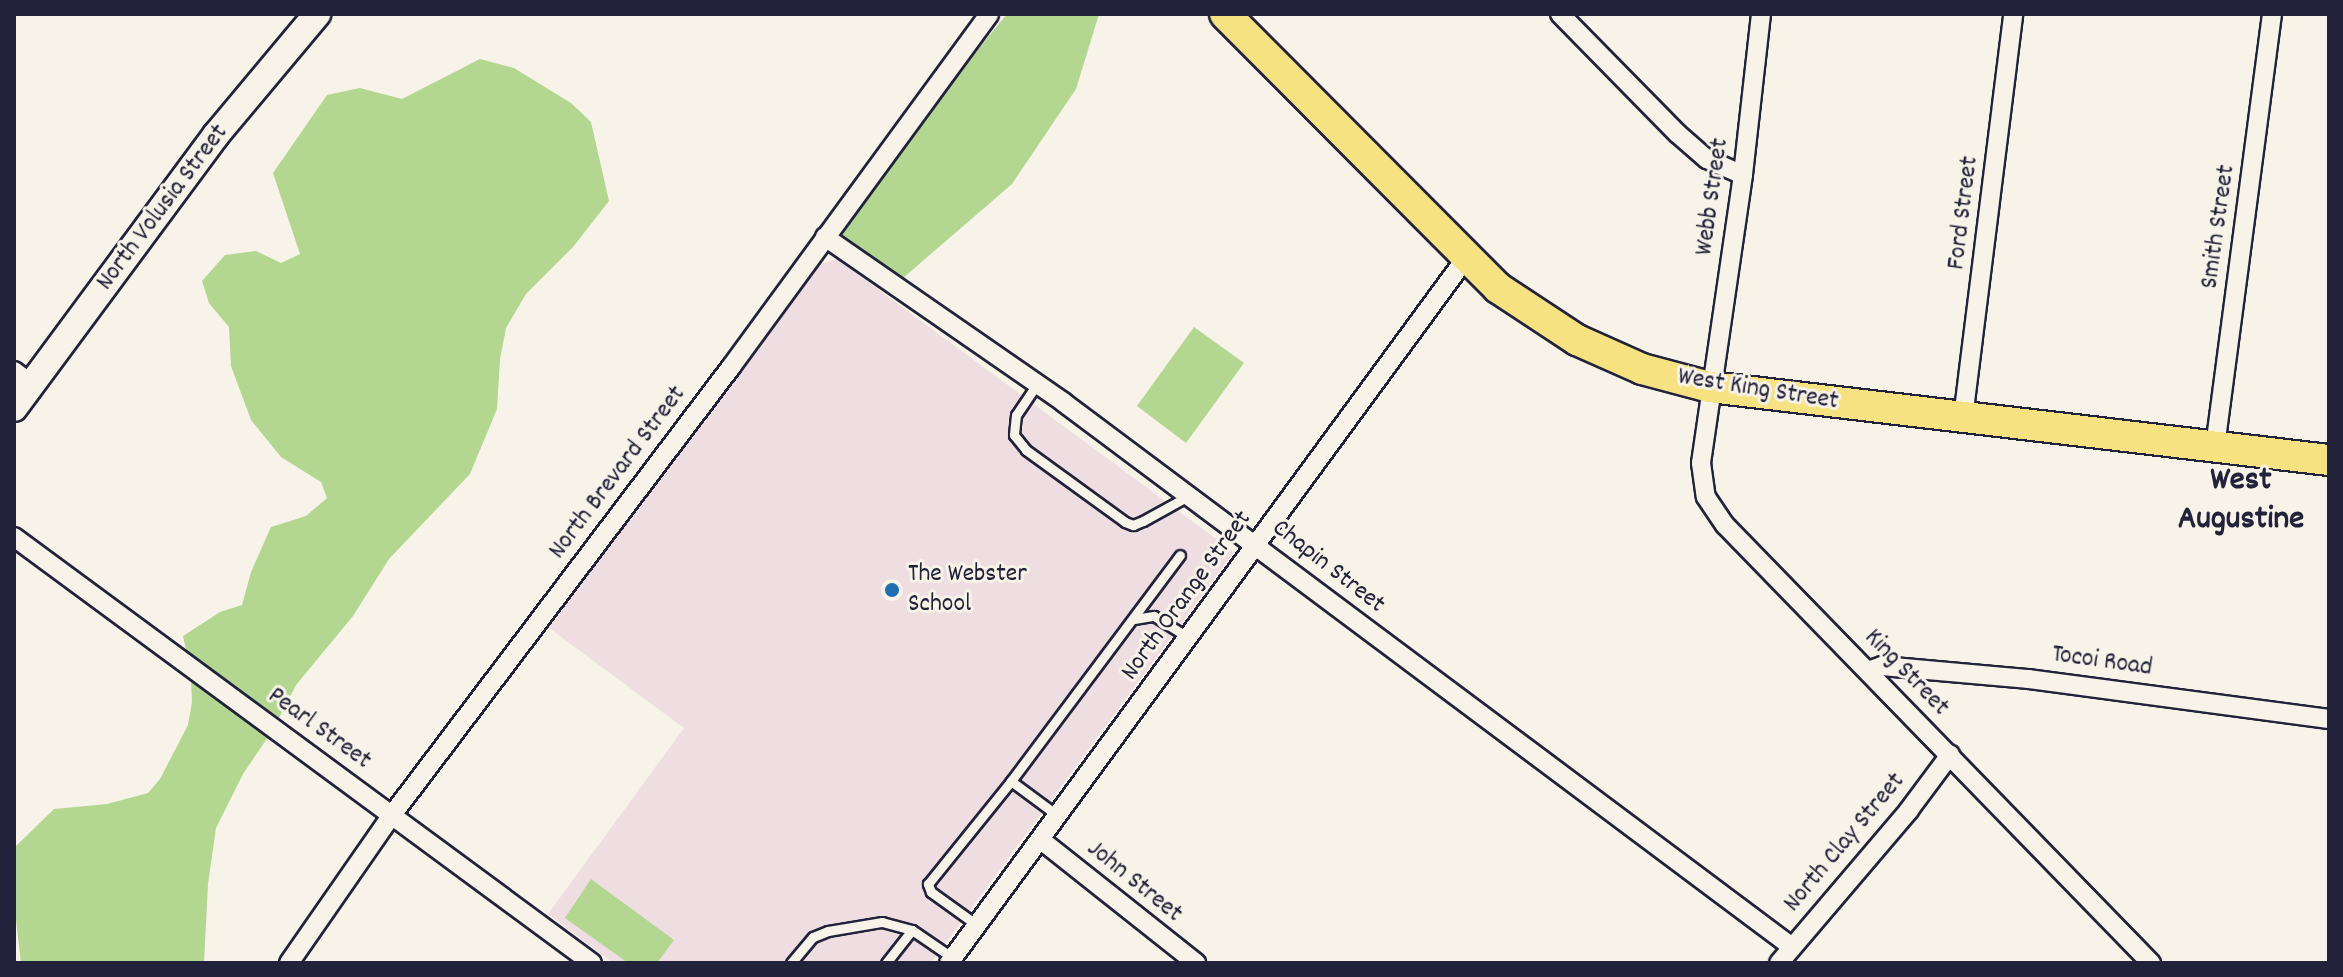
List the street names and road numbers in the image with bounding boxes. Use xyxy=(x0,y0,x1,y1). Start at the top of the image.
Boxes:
street label: North Volusia Street xyxy=(90,119,236,297)
street label: Webb Street xyxy=(1689,136,1737,258)
street label: Ford Street xyxy=(1942,154,1986,272)
street label: Smith Street xyxy=(2195,163,2243,291)
street label: West King Street xyxy=(1675,362,1841,418)
street label: North Brevard Street xyxy=(543,380,693,566)
street label: North Orange Street xyxy=(1115,505,1259,687)
street label: Chapin Street xyxy=(1265,513,1391,621)
street label: King Street xyxy=(1857,623,1955,723)
street label: Tocoi Road xyxy=(2050,640,2154,684)
street label: Pearl Street xyxy=(261,681,377,777)
street label: North Clay Street xyxy=(1778,767,1912,919)
street label: John Street xyxy=(1080,834,1188,930)

